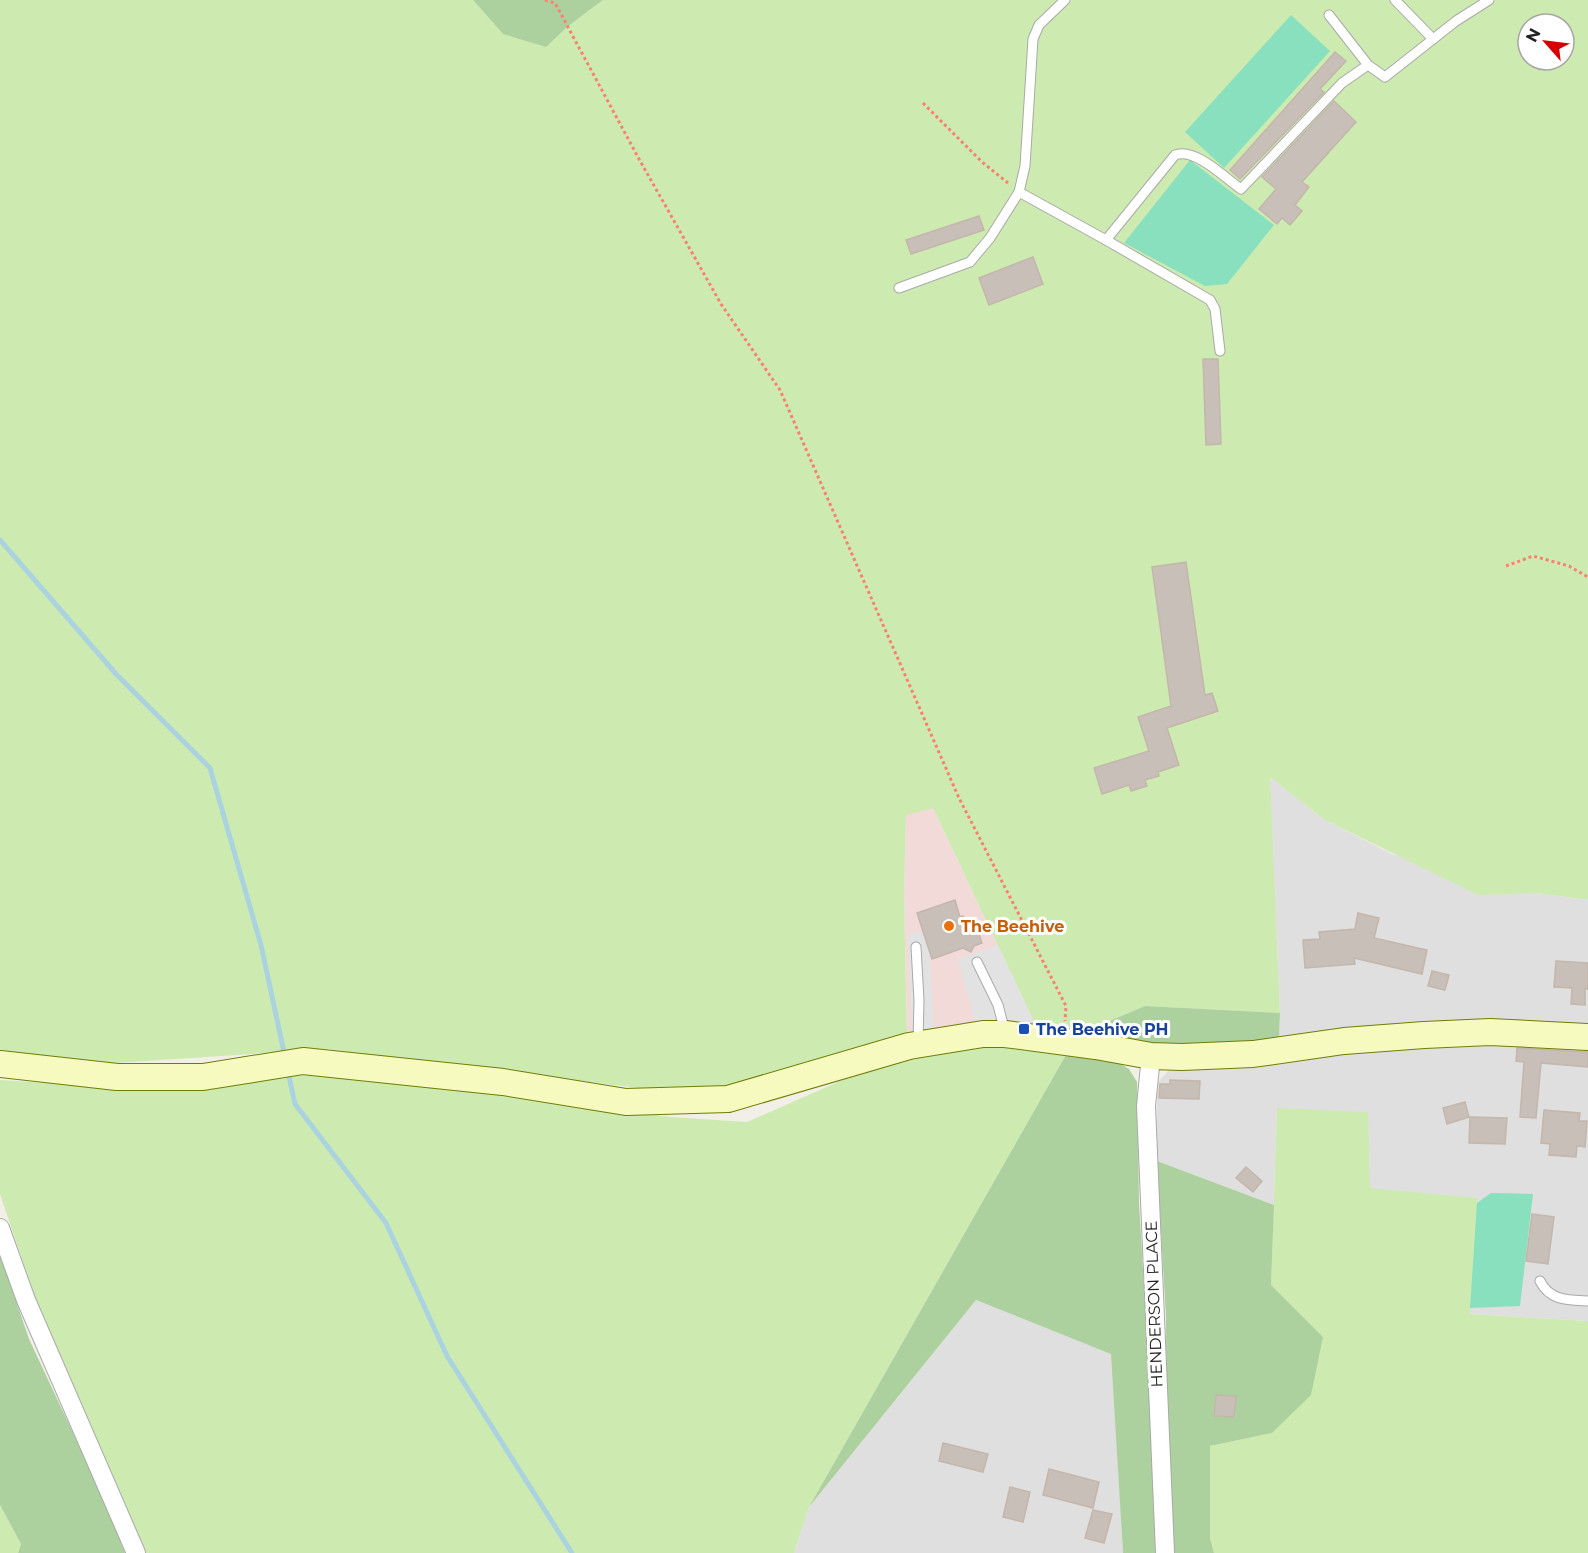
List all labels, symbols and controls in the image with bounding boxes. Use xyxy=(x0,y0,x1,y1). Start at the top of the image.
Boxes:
north arrow xyxy=(1516,12,1576,72)
text: N xyxy=(1522,25,1545,45)
place label: The Beehive xyxy=(961,917,1064,936)
marker: The Beehive xyxy=(942,919,956,933)
place label: The Beehive PH xyxy=(1036,1020,1168,1039)
marker: The Beehive PH xyxy=(1017,1022,1031,1036)
street label: HENDERSON PLACE xyxy=(1142,1220,1166,1388)

